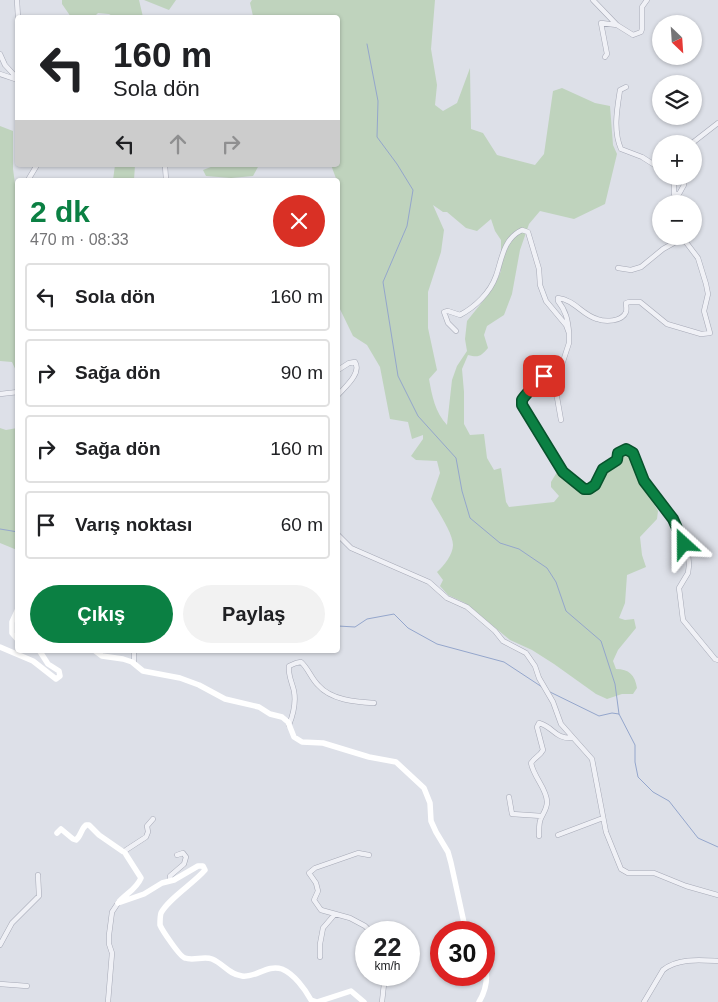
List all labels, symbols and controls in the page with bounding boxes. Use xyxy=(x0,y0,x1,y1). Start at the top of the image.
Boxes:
north arrow xyxy=(652,15,702,65)
map controls xyxy=(652,15,702,245)
icon: left xyxy=(30,35,95,100)
text: 160 m xyxy=(113,35,212,74)
button: layers xyxy=(652,75,702,125)
text: Sola dön xyxy=(113,76,200,101)
icon: left xyxy=(111,130,139,158)
icon: ahead xyxy=(164,130,192,158)
icon: right xyxy=(217,130,245,158)
button: + xyxy=(652,135,702,185)
text: 2 dk xyxy=(30,195,90,228)
button: close xyxy=(273,195,325,247)
button: − xyxy=(652,195,702,245)
text: 470 m · 08:33 xyxy=(30,231,129,248)
icon: left xyxy=(32,283,60,311)
text: Sola dön xyxy=(75,286,155,307)
text: 160 m xyxy=(270,286,323,307)
pin xyxy=(523,355,565,397)
icon: right xyxy=(32,359,60,387)
text: Sağa dön xyxy=(75,362,161,383)
text: 90 m xyxy=(281,362,323,383)
icon: arrive xyxy=(530,362,558,390)
icon: right xyxy=(32,435,60,463)
text: Sağa dön xyxy=(75,438,161,459)
text: 160 m xyxy=(270,438,323,459)
icon: arrive xyxy=(32,511,60,539)
text: Varış noktası xyxy=(75,514,192,535)
text: 60 m xyxy=(281,514,323,535)
position arrow xyxy=(657,517,709,569)
button: Çıkış xyxy=(30,585,173,643)
button: Paylaş xyxy=(183,585,325,643)
speed limit sign: 30 xyxy=(430,921,495,986)
text: 22 xyxy=(374,933,401,961)
text: km/h xyxy=(374,959,401,973)

